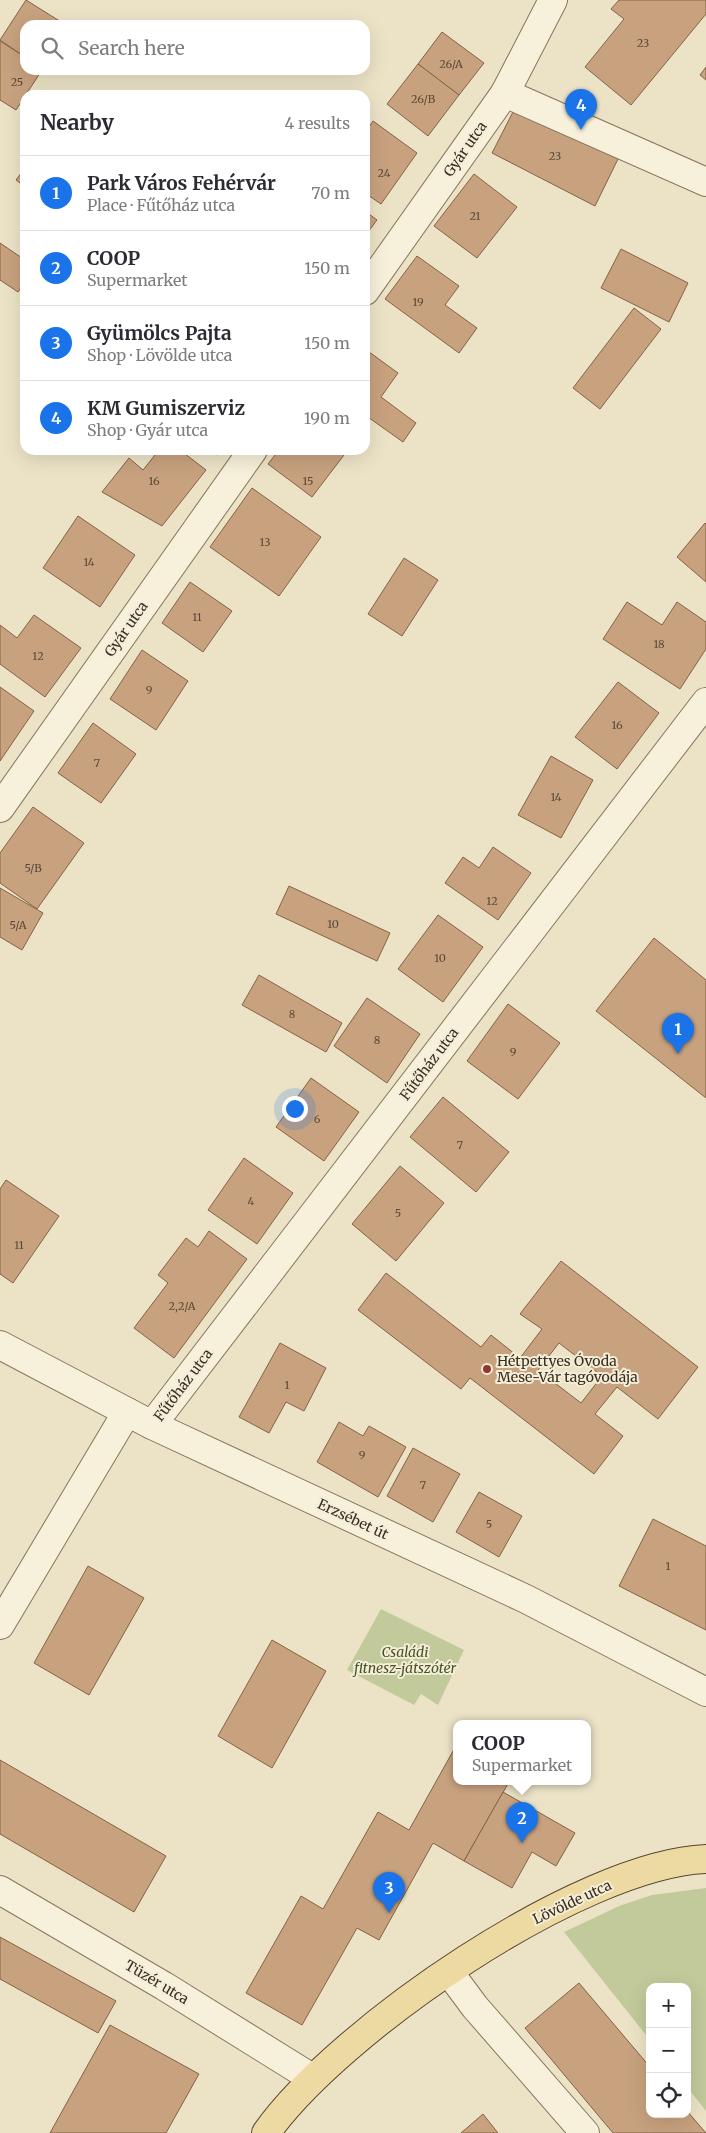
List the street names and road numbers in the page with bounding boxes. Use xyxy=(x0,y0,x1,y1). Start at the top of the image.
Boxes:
street label: Gyár utca xyxy=(439,117,491,180)
street label: Gyár utca xyxy=(100,597,152,660)
street label: Fűtőház utca xyxy=(396,1024,462,1104)
street label: Fűtőház utca xyxy=(150,1345,216,1425)
street label: Erzsébet út xyxy=(315,1495,392,1543)
street label: Lövölde utca xyxy=(530,1876,615,1928)
street label: Tüzér utca xyxy=(122,1956,193,2008)

